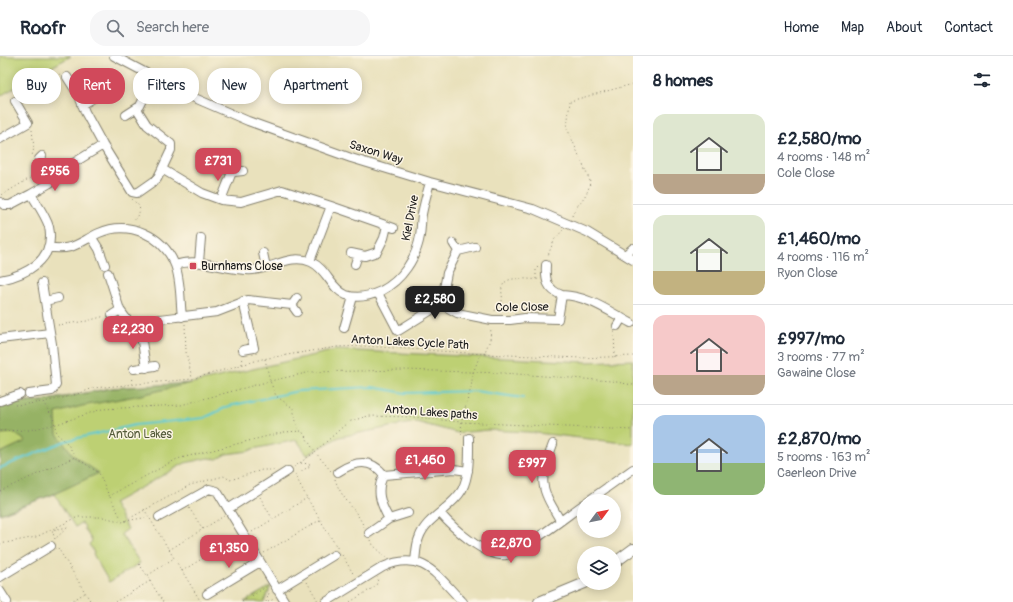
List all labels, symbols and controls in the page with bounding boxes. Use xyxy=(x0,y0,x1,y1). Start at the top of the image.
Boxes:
search box xyxy=(90,10,370,46)
text: Roofr xyxy=(20,16,66,40)
icon: search xyxy=(104,17,126,39)
text: Search here xyxy=(136,18,209,37)
text: Home xyxy=(784,19,819,36)
text: Map xyxy=(841,19,864,36)
text: About xyxy=(886,19,922,36)
text: Contact xyxy=(944,19,993,36)
chip: Buy xyxy=(12,68,61,104)
chip: Rent xyxy=(69,68,125,104)
chip: Filters xyxy=(133,68,199,104)
chip: New xyxy=(207,68,261,104)
chip: Apartment xyxy=(269,68,362,104)
icon: filters xyxy=(971,69,993,91)
text: 8 homes xyxy=(653,70,713,91)
text: £2,580/mo xyxy=(777,128,861,149)
icon: home xyxy=(685,130,733,178)
street label: Saxon Way xyxy=(347,137,404,168)
pin: £731 xyxy=(194,148,242,182)
text: 4 rooms · 148 m² xyxy=(777,149,870,165)
text: £731 xyxy=(204,153,232,169)
pin: £956 xyxy=(31,158,79,192)
text: £956 xyxy=(40,163,70,179)
text: Cole Close xyxy=(777,165,835,181)
street label: Kiel Drive xyxy=(399,194,422,242)
text: £1,460/mo xyxy=(777,228,861,249)
icon: home xyxy=(685,231,733,279)
text: 4 rooms · 116 m² xyxy=(777,249,869,265)
place label: Burnhams Close xyxy=(201,259,283,274)
marker: Burnhams Close xyxy=(188,261,198,271)
text: Ryon Close xyxy=(777,265,837,281)
pin: £2,580 xyxy=(402,286,468,320)
text: £2,580 xyxy=(414,291,456,307)
street label: Cole Close xyxy=(495,300,549,315)
pin: £2,230 xyxy=(100,316,166,350)
text: £2,230 xyxy=(112,321,154,337)
text: £997/mo xyxy=(777,328,845,349)
icon: home xyxy=(685,331,733,379)
street label: Anton Lakes Cycle Path xyxy=(351,332,470,353)
text: 3 rooms · 77 m² xyxy=(777,349,865,365)
text: Gawaine Close xyxy=(777,365,856,381)
street label: Anton Lakes paths xyxy=(384,402,478,423)
park label: Anton Lakes xyxy=(108,427,172,442)
text: £2,870/mo xyxy=(777,428,861,449)
icon: home xyxy=(685,431,733,479)
pin: £1,460 xyxy=(392,447,458,481)
text: 5 rooms · 163 m² xyxy=(777,449,871,465)
pin: £997 xyxy=(508,450,556,484)
text: £1,460 xyxy=(405,452,445,468)
text: £997 xyxy=(518,455,546,471)
text: Caerleon Drive xyxy=(777,465,856,481)
north arrow xyxy=(577,494,621,538)
map controls xyxy=(577,494,621,590)
pin: £2,870 xyxy=(478,530,544,564)
pin: £1,350 xyxy=(196,535,262,569)
text: £2,870 xyxy=(490,535,532,551)
text: £1,350 xyxy=(209,540,249,556)
button: layers xyxy=(577,546,621,590)

